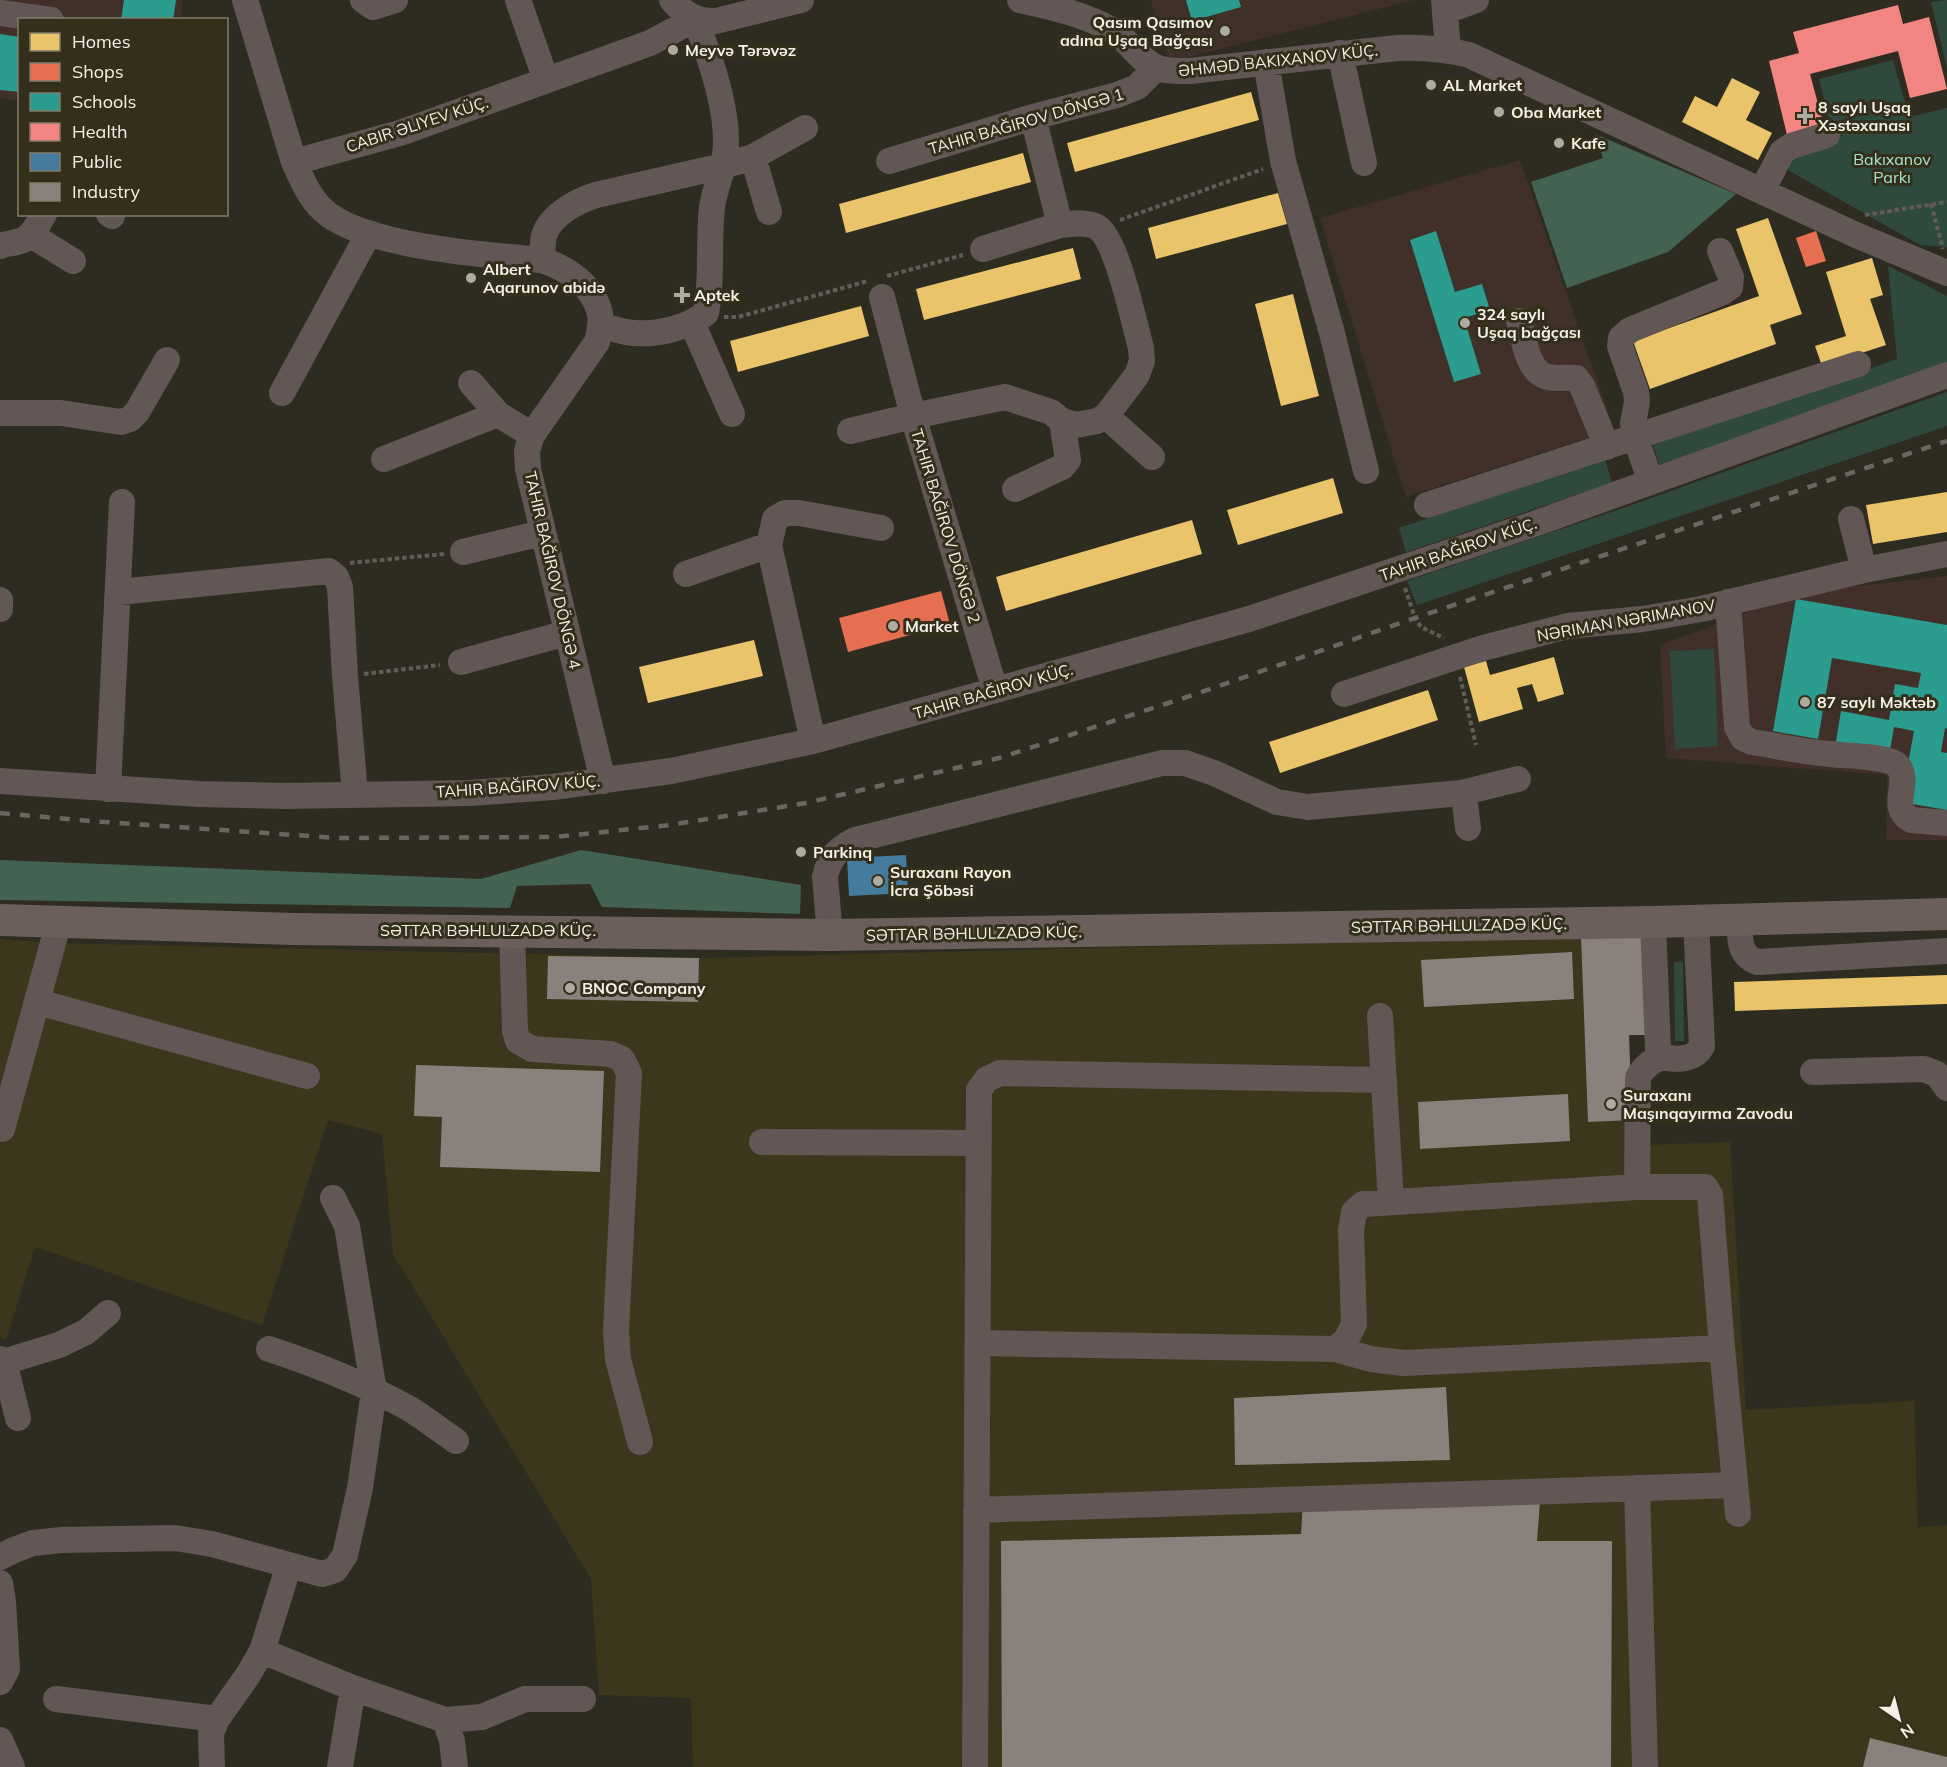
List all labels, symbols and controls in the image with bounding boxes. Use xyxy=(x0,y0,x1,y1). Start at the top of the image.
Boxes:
place label: Qasım Qasımov adına Uşaq Bağçası xyxy=(1060,12,1213,50)
legend xyxy=(18,18,228,216)
marker: Qasım Qasımov adına Uşaq Bağçası xyxy=(1218,24,1232,38)
text: Homes xyxy=(72,30,131,53)
place label: Meyvə Tərəvəz xyxy=(685,40,796,60)
street label: ƏHMƏD BAKIXANOV KÜÇ. xyxy=(1177,40,1379,80)
marker: Meyvə Tərəvəz xyxy=(666,43,680,57)
text: Shops xyxy=(72,60,124,83)
place label: AL Market xyxy=(1443,75,1522,95)
marker: AL Market xyxy=(1424,78,1438,92)
street label: TAHIR BAĞIROV DÖNGƏ 1 xyxy=(926,84,1126,158)
text: Schools xyxy=(72,90,137,113)
street label: CABIR ƏLIYEV KÜÇ. xyxy=(343,92,491,156)
place label: 8 saylı Uşaq Xəstəxanası xyxy=(1817,97,1911,135)
place label: Oba Market xyxy=(1511,102,1601,122)
marker: Oba Market xyxy=(1492,105,1506,119)
marker: 8 saylı Uşaq Xəstəxanası xyxy=(1796,107,1814,125)
text: Health xyxy=(72,120,128,143)
place label: Kafe xyxy=(1571,133,1606,153)
marker: Kafe xyxy=(1552,136,1566,150)
park label: Bakıxanov Parkı xyxy=(1853,149,1931,187)
text: Public xyxy=(72,150,122,173)
text: Industry xyxy=(72,180,141,203)
place label: Albert Aqarunov abidə xyxy=(483,259,606,297)
marker: Albert Aqarunov abidə xyxy=(464,271,478,285)
place label: Aptek xyxy=(694,285,741,305)
marker: Aptek xyxy=(675,288,689,302)
place label: 324 saylı Uşaq bağçası xyxy=(1477,304,1581,342)
marker: 324 saylı Uşaq bağçası xyxy=(1458,316,1472,330)
street label: TAHIR BAĞIROV DÖNGƏ 2 xyxy=(907,426,985,626)
street label: TAHIR BAĞIROV DÖNGƏ 4 xyxy=(521,469,586,671)
street label: TAHIR BAĞIROV KÜÇ. xyxy=(1377,513,1539,585)
street label: NƏRIMAN NƏRIMANOV xyxy=(1535,594,1718,646)
place label: Market xyxy=(905,616,959,636)
marker: Market xyxy=(886,619,900,633)
street label: TAHIR BAĞIROV KÜÇ. xyxy=(911,659,1075,723)
place label: 87 saylı Məktəb xyxy=(1817,692,1936,712)
marker: 87 saylı Məktəb xyxy=(1798,695,1812,709)
street label: TAHIR BAĞIROV KÜÇ. xyxy=(435,770,601,802)
place label: Parkinq xyxy=(813,842,872,862)
marker: Parkinq xyxy=(794,845,808,859)
place label: Suraxanı Rayon İcra Şöbəsi xyxy=(890,862,1012,900)
marker: Suraxanı Rayon İcra Şöbəsi xyxy=(871,874,885,888)
street label: SƏTTAR BƏHLULZADƏ KÜÇ. xyxy=(1351,913,1567,937)
street label: SƏTTAR BƏHLULZADƏ KÜÇ. xyxy=(380,920,596,940)
street label: SƏTTAR BƏHLULZADƏ KÜÇ. xyxy=(866,921,1082,945)
place label: BNOC Company xyxy=(582,978,706,998)
marker: BNOC Company xyxy=(563,981,577,995)
place label: Suraxanı Maşınqayırma Zavodu xyxy=(1623,1085,1793,1123)
marker: Suraxanı Maşınqayırma Zavodu xyxy=(1604,1097,1618,1111)
north arrow xyxy=(1869,1689,1929,1749)
text: N xyxy=(1897,1720,1918,1743)

